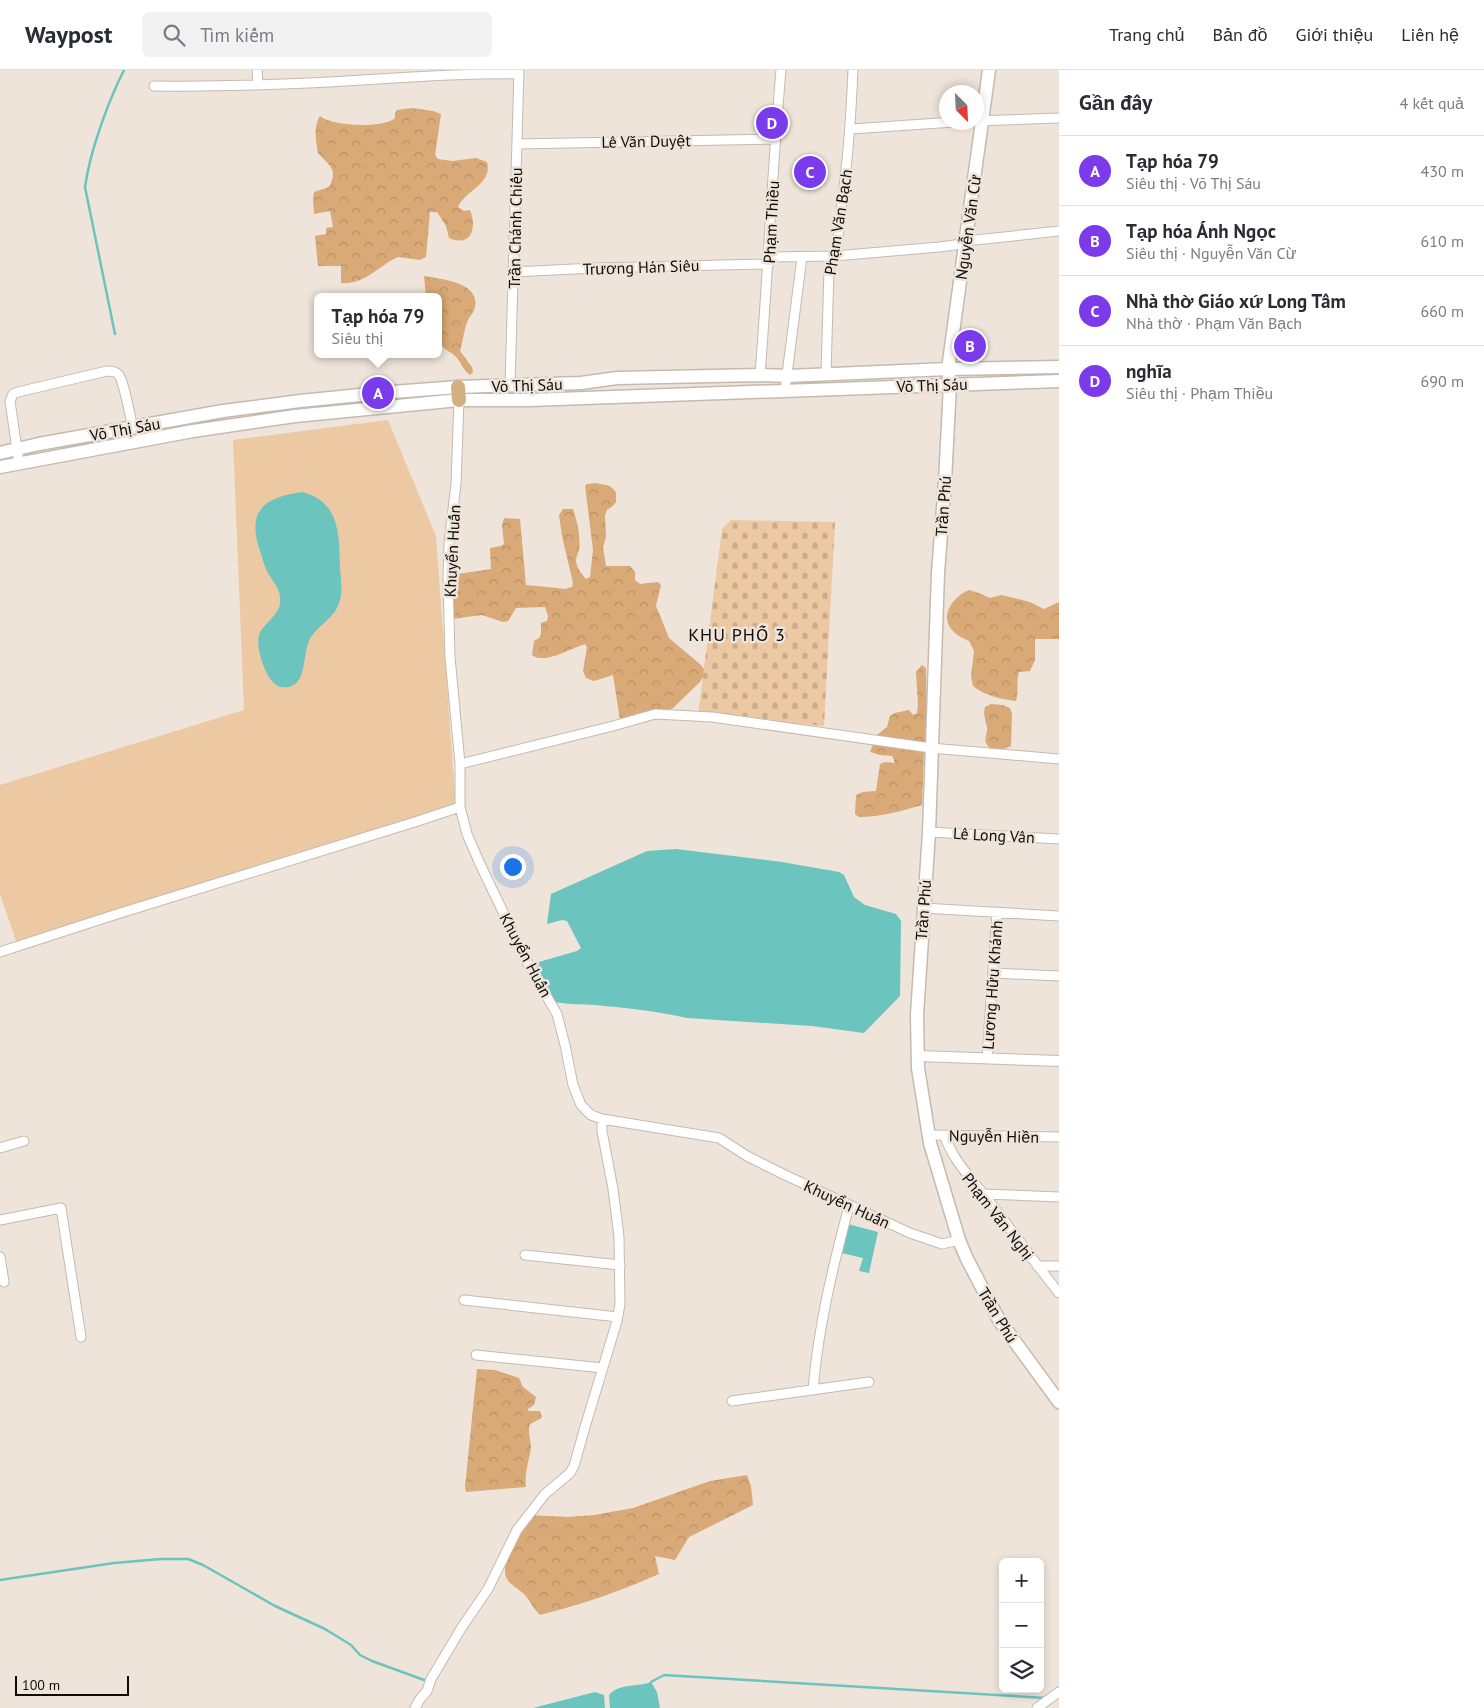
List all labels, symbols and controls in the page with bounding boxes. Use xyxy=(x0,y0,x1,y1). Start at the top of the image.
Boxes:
search box xyxy=(142,12,492,57)
text: Waypost xyxy=(25,19,112,50)
icon: search xyxy=(160,21,188,49)
text: Tìm kiếm xyxy=(200,23,274,47)
text: Trang chủ xyxy=(1109,23,1185,46)
text: Bản đồ xyxy=(1213,23,1267,46)
text: Giới thiệu xyxy=(1295,23,1373,46)
text: Liên hệ xyxy=(1401,23,1459,46)
north arrow xyxy=(939,85,984,130)
text: Gần đây xyxy=(1079,89,1152,116)
text: 4 kết quả xyxy=(1400,93,1464,113)
pin: D xyxy=(756,104,788,142)
street label: Lê Văn Duyệt xyxy=(601,130,691,152)
text: Tạp hóa 79 xyxy=(1126,149,1219,173)
pin: C xyxy=(794,153,826,191)
text: A xyxy=(1090,161,1100,181)
text: 430 m xyxy=(1421,161,1464,181)
street label: Trần Chánh Chiếu xyxy=(504,167,526,289)
street label: Phạm Văn Bạch xyxy=(820,168,856,276)
street label: Nguyễn Văn Cừ xyxy=(951,173,985,281)
text: Siêu thị · Võ Thị Sáu xyxy=(1126,173,1261,193)
street label: Phạm Thiều xyxy=(759,180,783,264)
text: Tạp hóa Ánh Ngọc xyxy=(1126,219,1276,243)
text: B xyxy=(1090,231,1100,251)
text: 610 m xyxy=(1421,231,1464,251)
text: Siêu thị · Nguyễn Văn Cừ xyxy=(1126,243,1296,263)
street label: Trương Hán Siêu xyxy=(582,255,700,279)
text: Nhà thờ Giáo xứ Long Tâm xyxy=(1126,289,1346,313)
popup xyxy=(314,293,442,358)
text: C xyxy=(1091,301,1099,321)
text: 660 m xyxy=(1421,301,1464,321)
text: Tạp hóa 79 xyxy=(332,304,424,328)
text: Nhà thờ · Phạm Văn Bạch xyxy=(1126,313,1302,333)
pin: B xyxy=(954,327,986,365)
text: Siêu thị xyxy=(332,328,383,348)
text: nghĩa xyxy=(1126,359,1172,383)
text: D xyxy=(1090,371,1100,391)
text: 690 m xyxy=(1421,371,1464,391)
pin: A xyxy=(362,374,394,412)
street label: Võ Thị Sáu xyxy=(490,374,563,396)
street label: Võ Thị Sáu xyxy=(895,374,968,396)
text: Siêu thị · Phạm Thiều xyxy=(1126,383,1273,403)
street label: Võ Thị Sáu xyxy=(87,413,162,445)
street label: Trần Phú xyxy=(931,475,955,537)
street label: Khuyển Huấn xyxy=(440,504,464,598)
district label: KHU PHỐ 3 xyxy=(688,623,786,646)
street label: Lê Long Vân xyxy=(953,823,1035,847)
your location xyxy=(500,854,526,880)
street label: Trần Phú xyxy=(911,879,935,941)
street label: Khuyển Huấn xyxy=(495,909,557,1001)
street label: Lương Hữu Khánh xyxy=(978,920,1006,1050)
street label: Nguyễn Hiền xyxy=(949,1125,1039,1147)
street label: Phạm Văn Nghị xyxy=(958,1169,1038,1263)
street label: Khuyển Huấn xyxy=(801,1175,893,1233)
street label: Trần Phú xyxy=(974,1284,1022,1346)
map controls xyxy=(999,1558,1044,1693)
button: + xyxy=(999,1558,1044,1603)
button: − xyxy=(999,1603,1044,1648)
button: layers xyxy=(999,1648,1044,1693)
scale bar xyxy=(15,1673,129,1696)
text: 100 m xyxy=(22,1676,60,1694)

